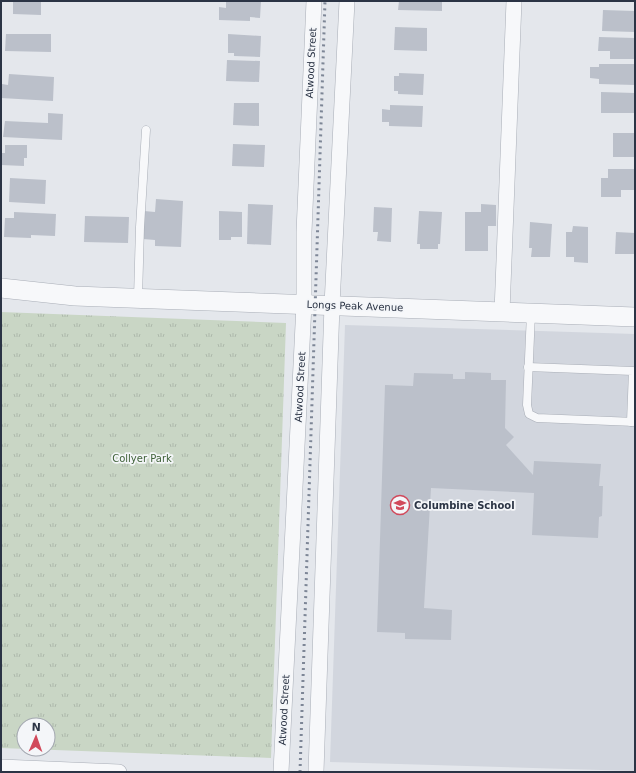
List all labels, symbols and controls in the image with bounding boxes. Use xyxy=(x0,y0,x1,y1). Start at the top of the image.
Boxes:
street label: Atwood Street xyxy=(304,27,318,99)
street label: Longs Peak Avenue xyxy=(307,299,403,313)
street label: Atwood Street xyxy=(293,351,307,423)
park label: Collyer Park xyxy=(112,453,172,464)
school or university icon: Columbine School xyxy=(389,494,411,516)
place label: Columbine School xyxy=(414,500,515,511)
street label: Atwood Street xyxy=(277,674,291,746)
north arrow xyxy=(16,717,56,757)
text: N xyxy=(31,721,41,734)

